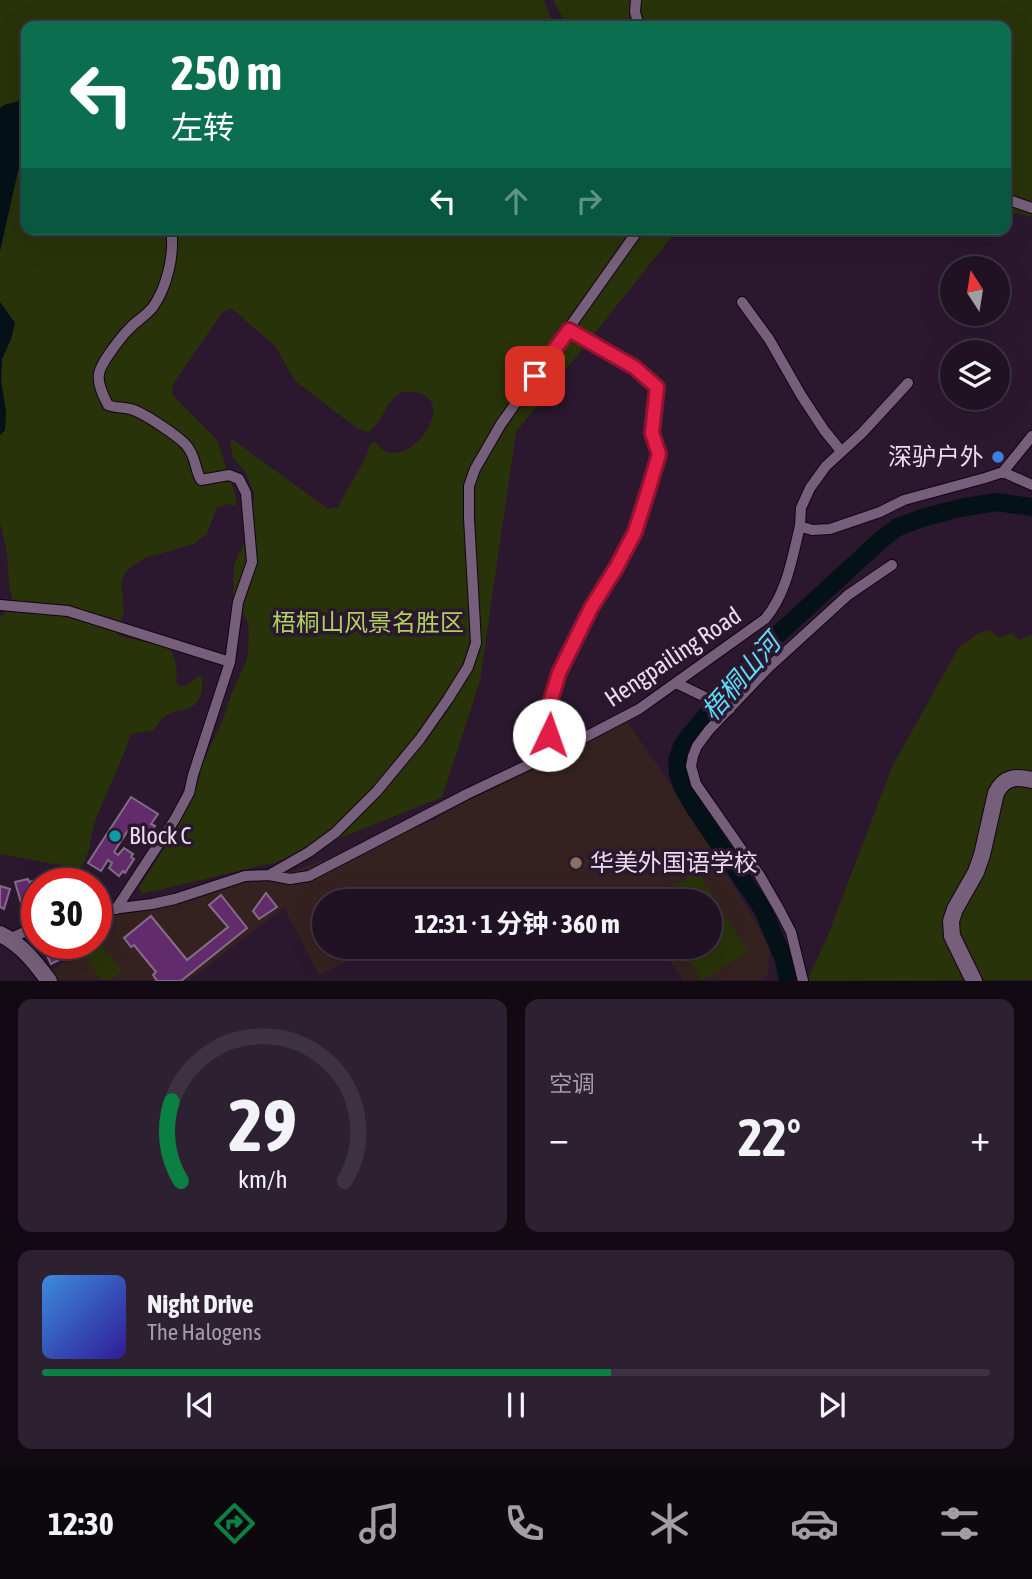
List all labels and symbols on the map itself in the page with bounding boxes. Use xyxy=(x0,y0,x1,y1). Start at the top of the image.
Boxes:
north arrow xyxy=(940,256,1010,326)
pin xyxy=(505,346,565,406)
place label: 深驴户外 xyxy=(888,443,984,470)
marker: 深驴户外 xyxy=(990,449,1006,465)
street label: Hengpailing Road xyxy=(600,601,746,712)
park label: 梧桐山风景名胜区 xyxy=(272,609,464,636)
water label: 梧桐山河 xyxy=(696,624,790,726)
position arrow xyxy=(512,698,586,772)
place label: Block C xyxy=(129,822,192,849)
marker: Block C xyxy=(107,828,123,844)
place label: 华美外国语学校 xyxy=(590,849,758,876)
marker: 华美外国语学校 xyxy=(568,855,584,871)
speed limit sign: 30 xyxy=(21,868,112,959)

